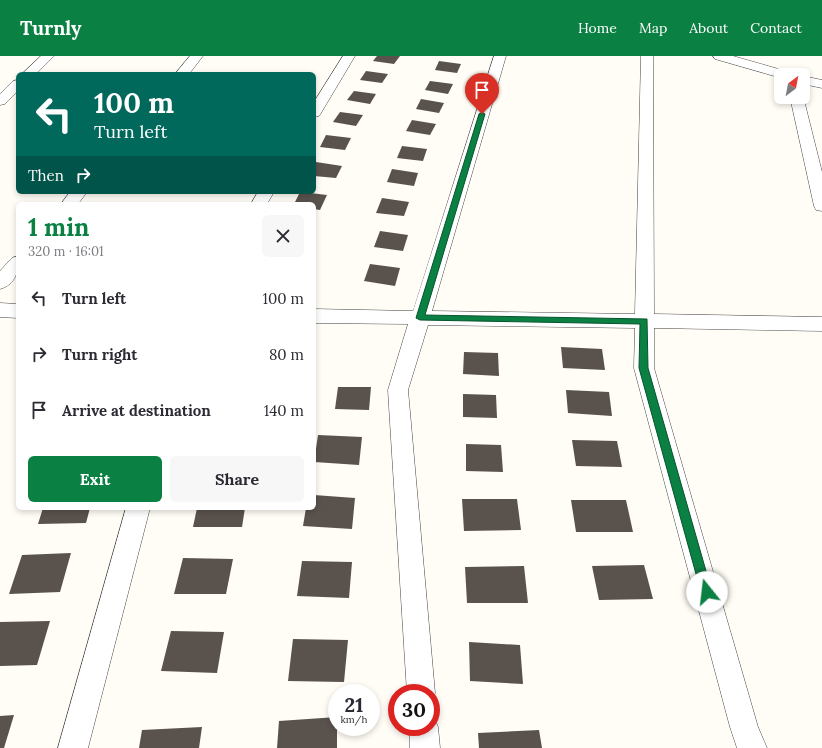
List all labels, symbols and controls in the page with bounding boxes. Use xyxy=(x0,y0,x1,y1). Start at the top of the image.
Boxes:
text: Turnly xyxy=(20,16,82,40)
text: Home xyxy=(578,19,617,37)
text: Map xyxy=(639,19,667,37)
text: About xyxy=(689,19,728,37)
text: Contact xyxy=(750,19,802,37)
north arrow xyxy=(774,68,810,104)
map controls xyxy=(774,68,810,104)
pin xyxy=(465,73,499,114)
icon: arrive xyxy=(471,79,493,101)
text: 100 m xyxy=(94,85,174,121)
icon: left xyxy=(28,88,80,140)
text: Turn left xyxy=(94,120,167,143)
icon: right xyxy=(72,164,94,186)
text: Then xyxy=(28,166,64,185)
text: 1 min xyxy=(28,212,89,243)
button: close xyxy=(262,215,304,257)
text: 320 m · 16:01 xyxy=(28,243,104,260)
icon: left xyxy=(28,287,50,309)
text: Turn left xyxy=(62,289,126,308)
text: 100 m xyxy=(263,289,304,308)
icon: right xyxy=(28,343,50,365)
text: Turn right xyxy=(62,345,138,364)
text: 80 m xyxy=(269,345,304,364)
icon: arrive xyxy=(28,399,50,421)
text: Arrive at destination xyxy=(62,401,211,420)
text: 140 m xyxy=(264,401,304,420)
button: Exit xyxy=(28,456,162,502)
button: Share xyxy=(170,456,304,502)
position arrow xyxy=(686,571,728,613)
speed limit sign: 30 xyxy=(388,684,440,736)
text: 21 xyxy=(345,692,363,717)
text: km/h xyxy=(340,713,368,726)

